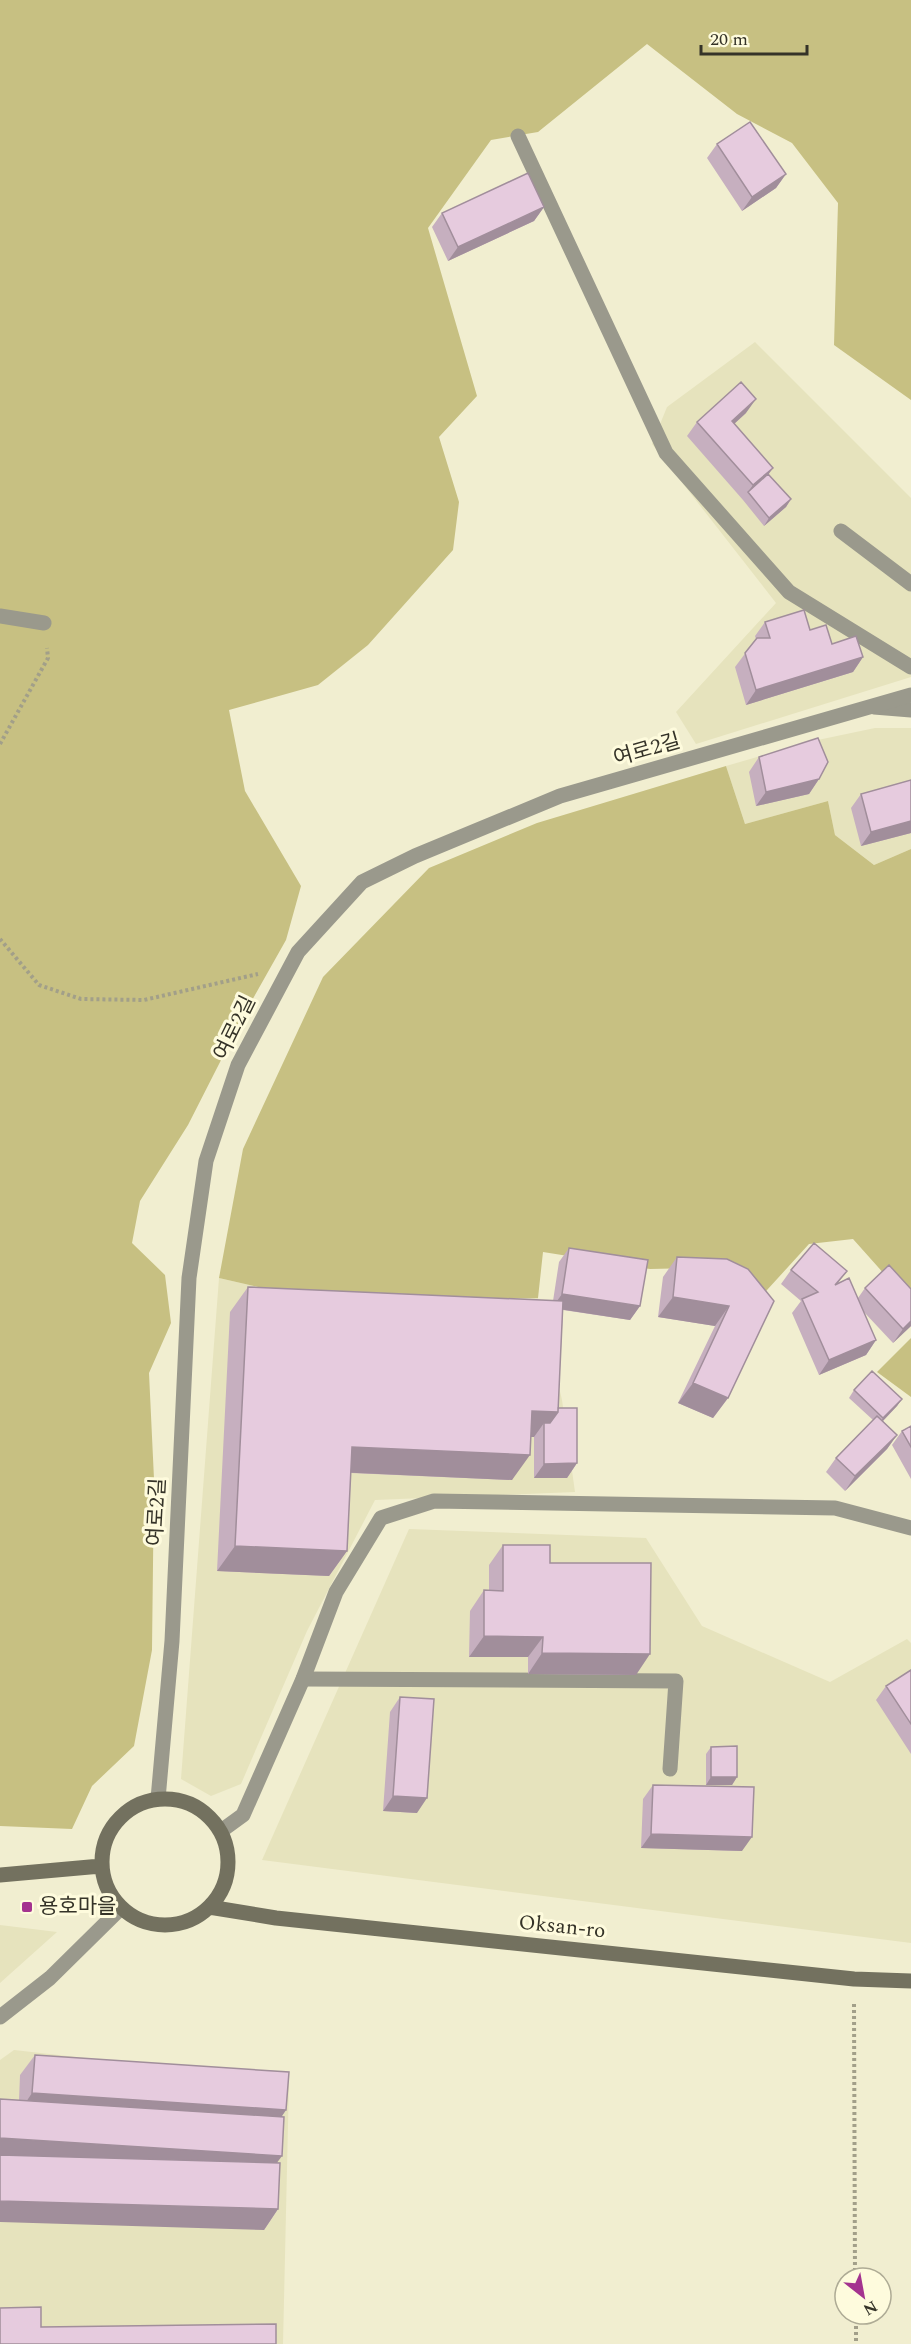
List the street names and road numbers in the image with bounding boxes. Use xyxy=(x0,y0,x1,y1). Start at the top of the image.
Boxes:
street label: 여로2길 xyxy=(610,725,684,775)
street label: 여로2길 xyxy=(206,990,264,1066)
street label: 여로2길 xyxy=(139,1477,175,1547)
street label: Oksan-ro xyxy=(517,1907,607,1947)

